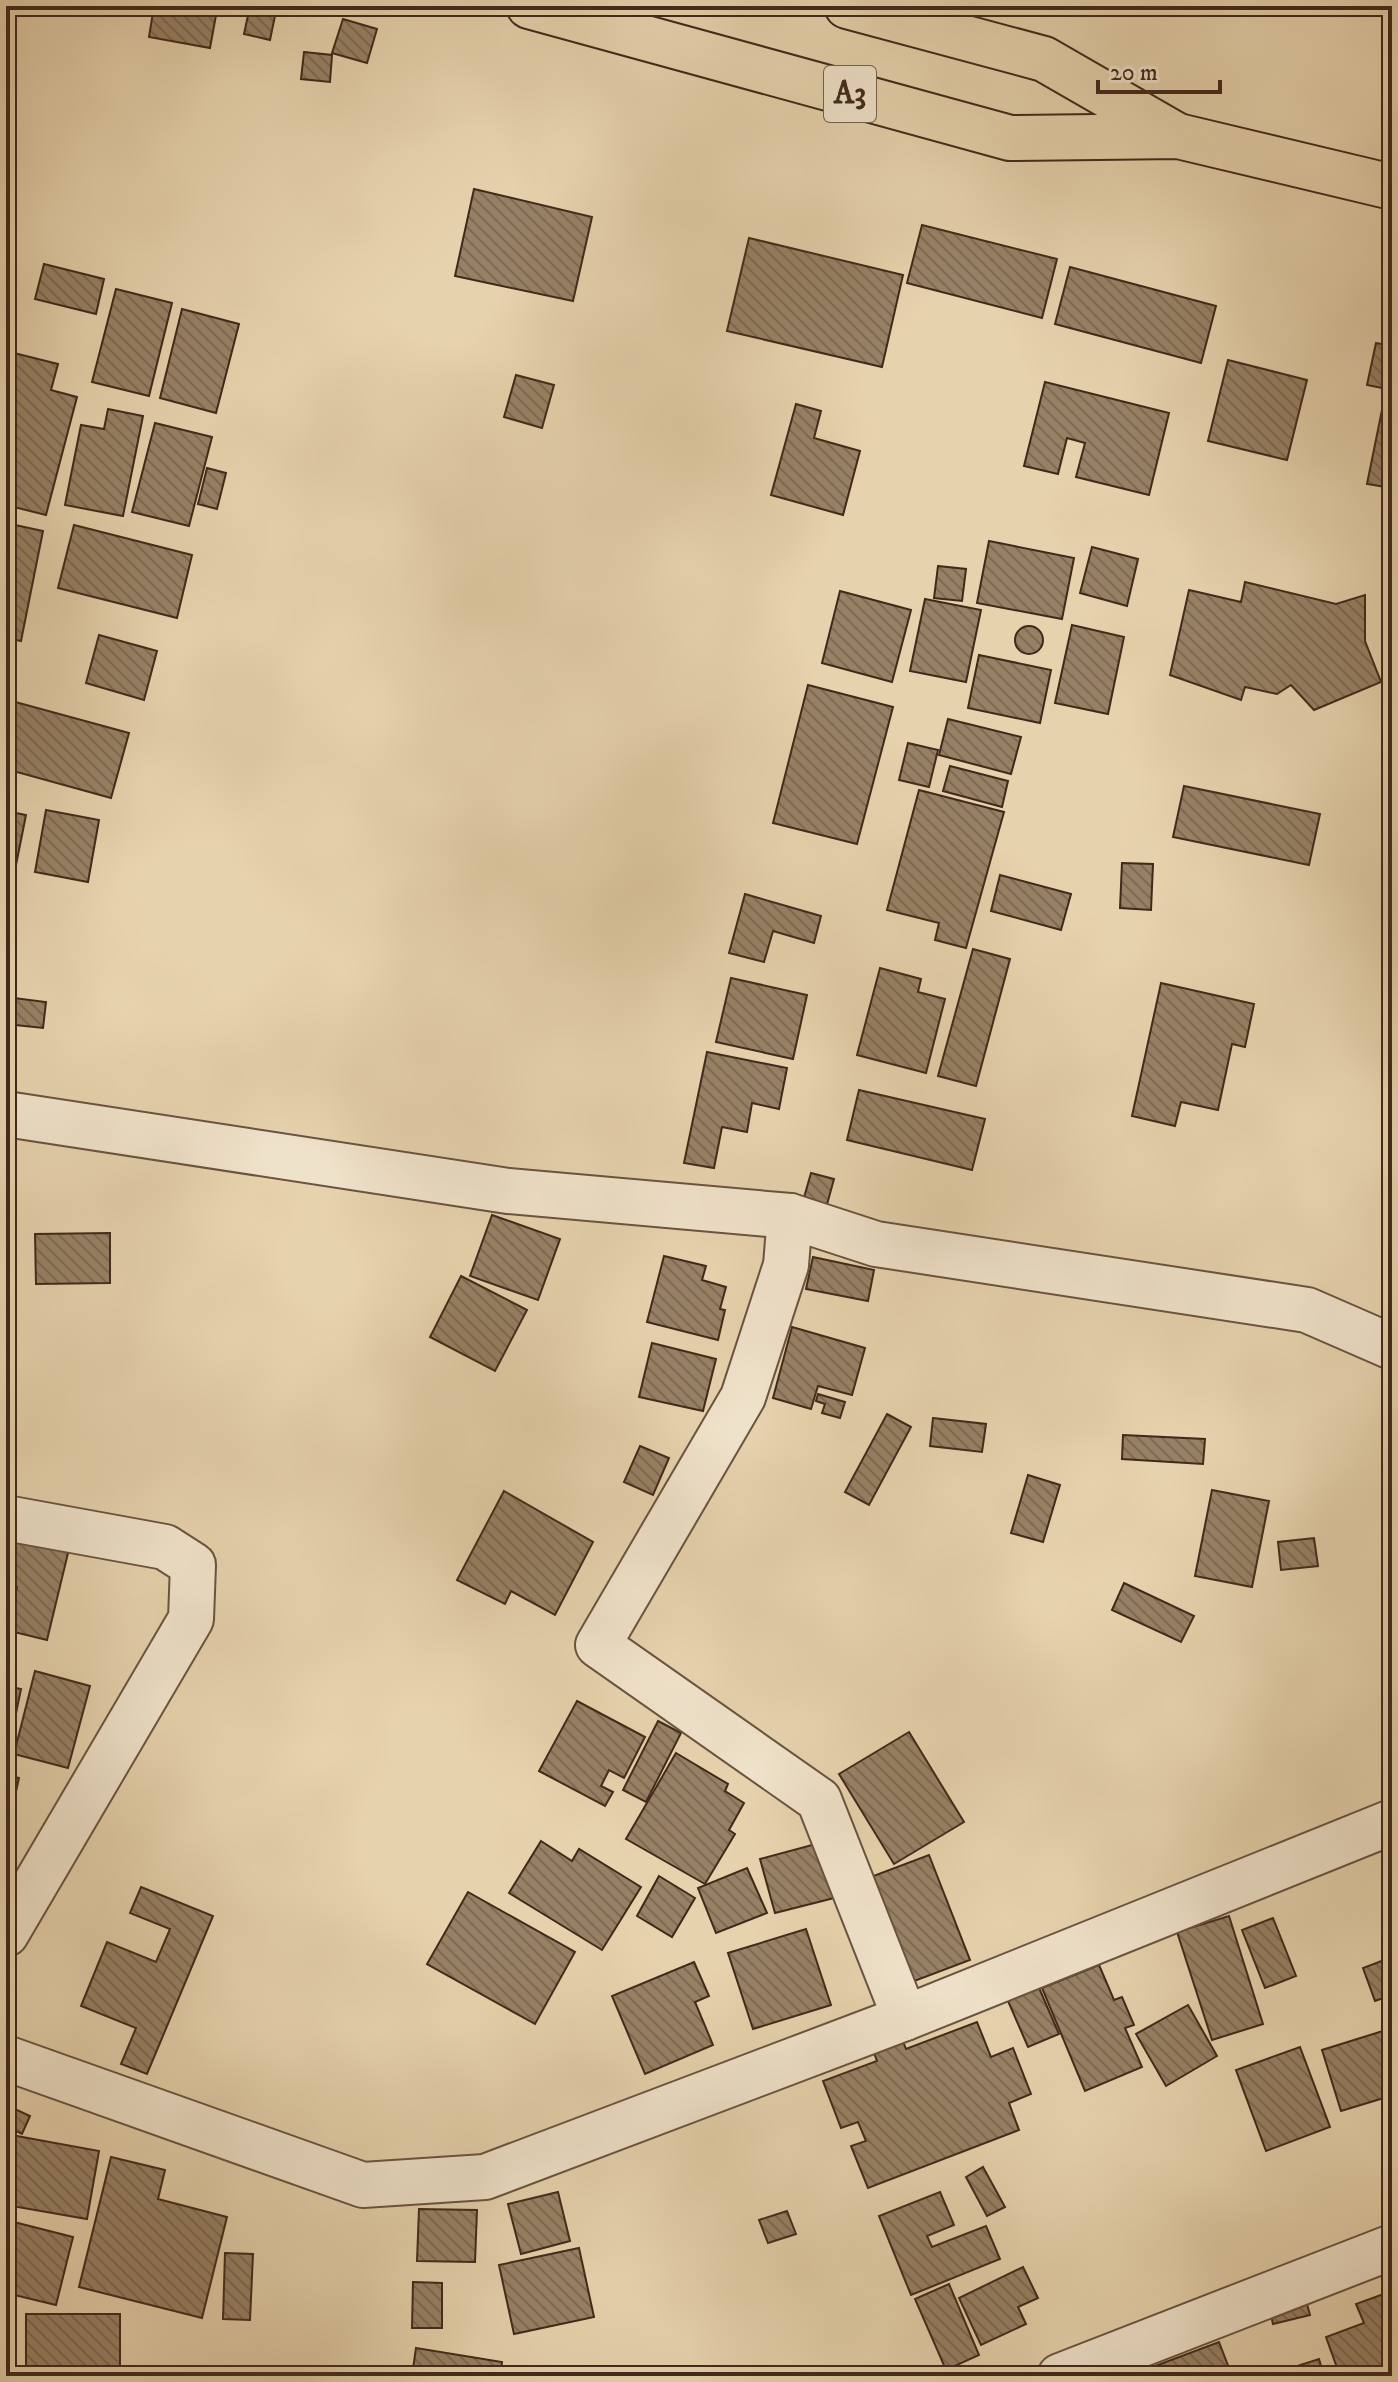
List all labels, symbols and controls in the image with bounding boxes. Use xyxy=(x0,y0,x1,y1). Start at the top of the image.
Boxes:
scale bar xyxy=(1098,44,1220,94)
text: 20 m xyxy=(1110,58,1158,88)
road number: A3 xyxy=(824,66,876,122)

